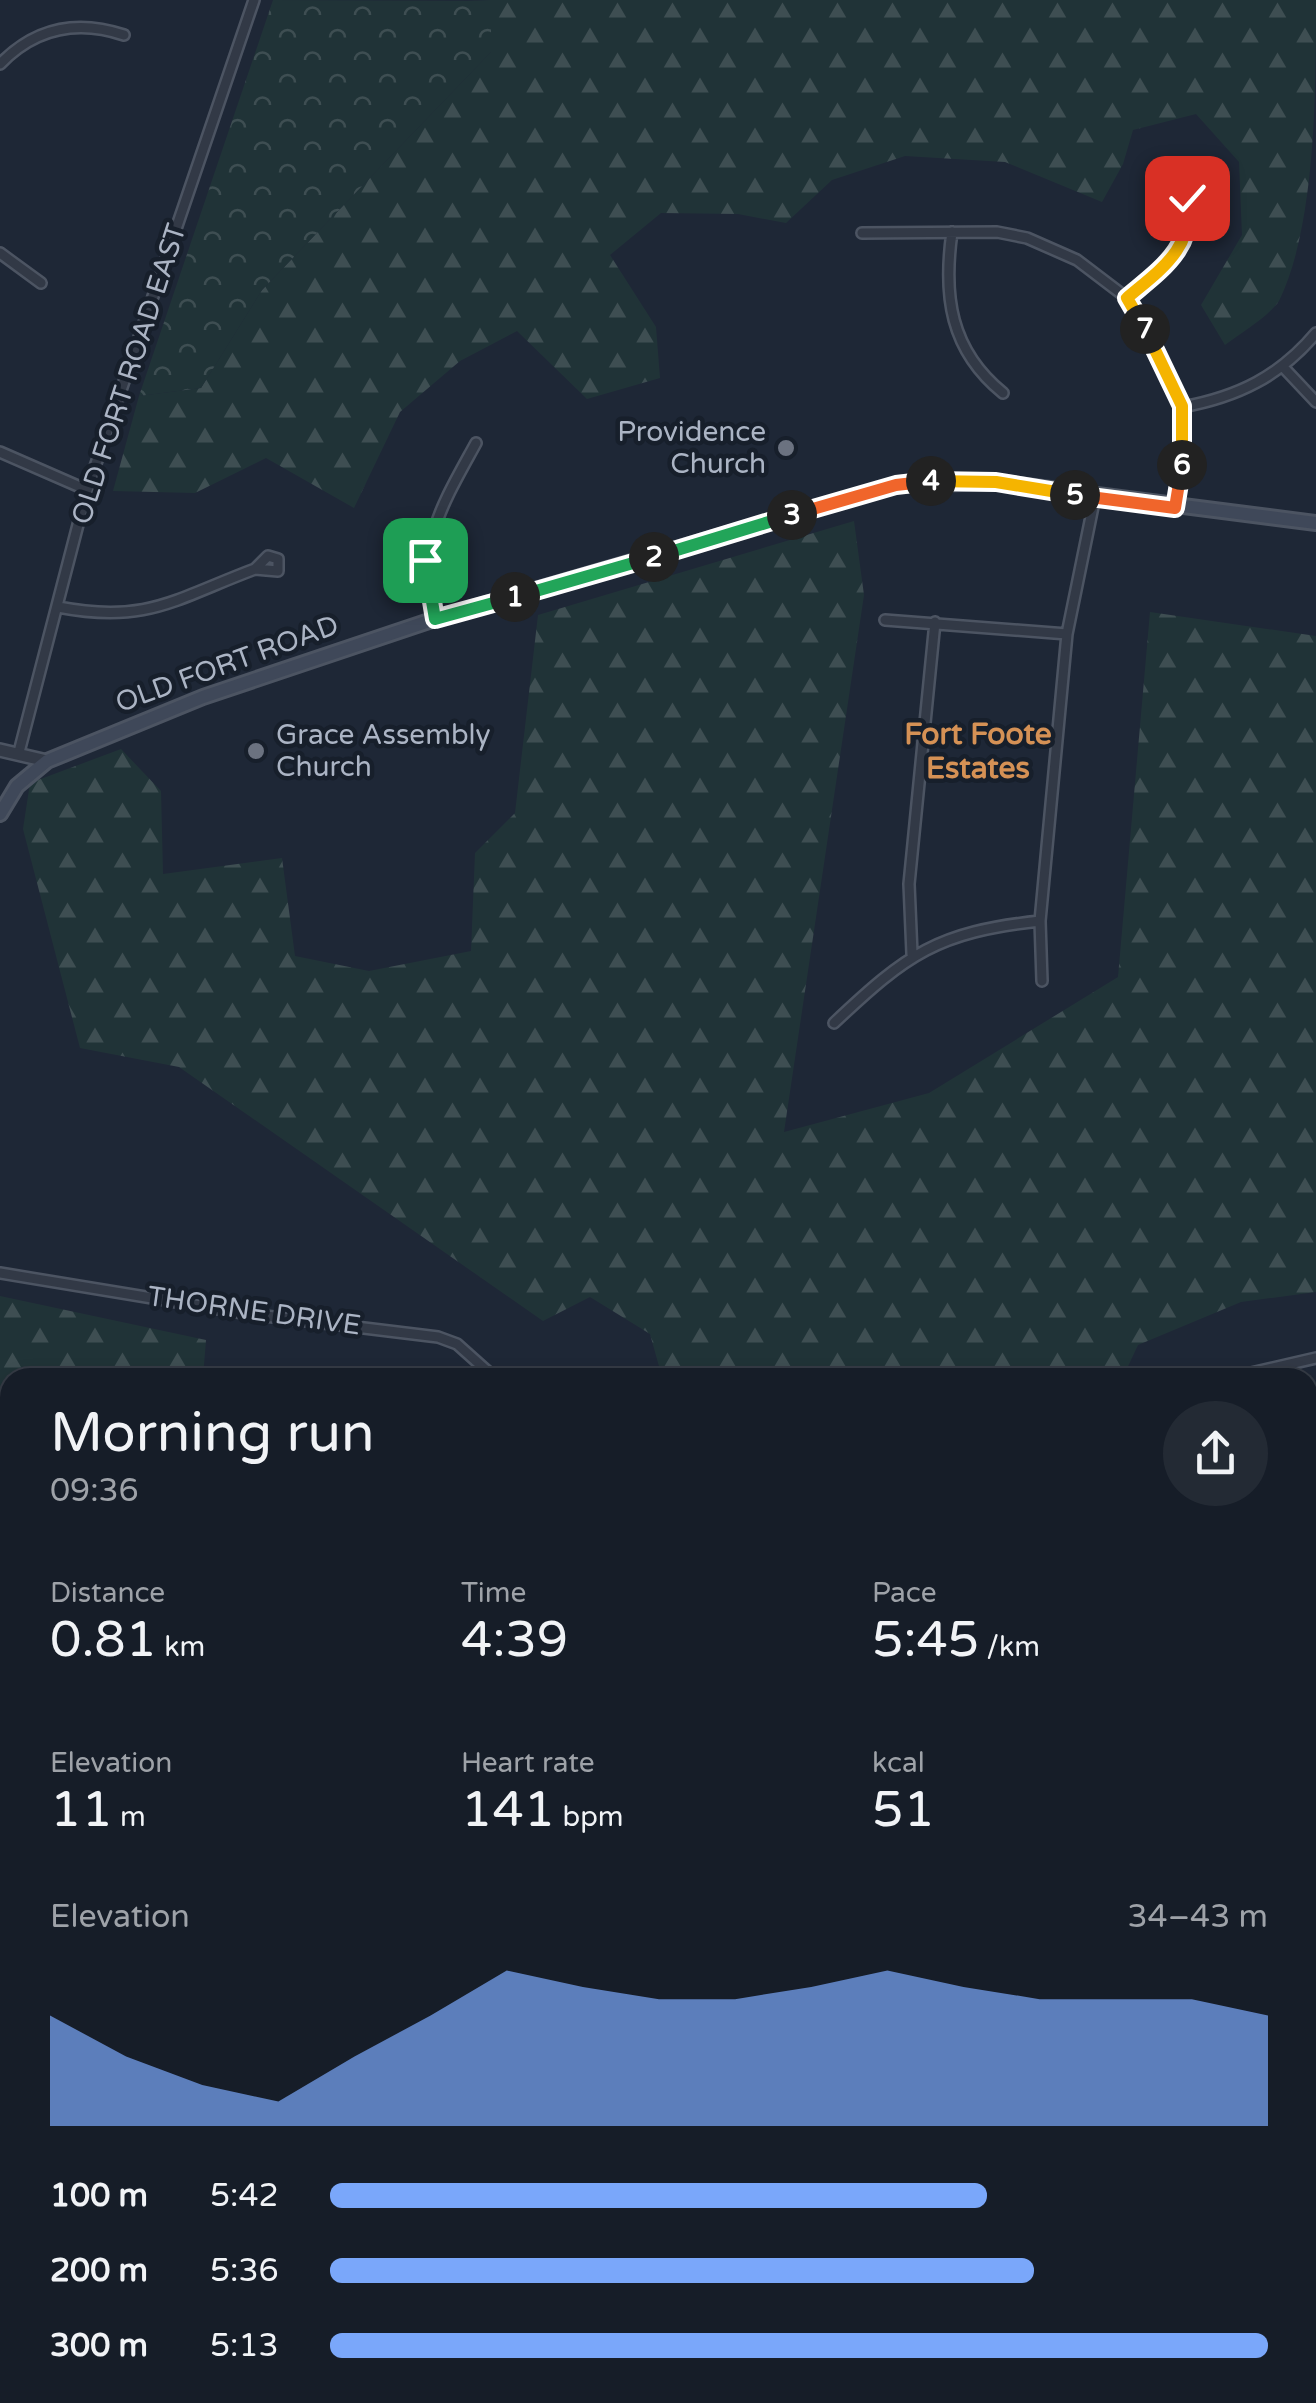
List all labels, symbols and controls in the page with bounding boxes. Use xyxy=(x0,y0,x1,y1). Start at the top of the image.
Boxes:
pin xyxy=(1145,156,1230,241)
icon: check xyxy=(1160,171,1215,226)
street label: OLD FORT ROAD EAST xyxy=(64,219,194,529)
pin: 7 xyxy=(1120,304,1170,354)
text: 7 xyxy=(1136,312,1154,346)
place label: Providence Church xyxy=(617,415,766,481)
marker: Providence Church xyxy=(775,437,797,459)
pin: 6 xyxy=(1157,440,1207,490)
text: 6 xyxy=(1173,448,1191,482)
pin: 4 xyxy=(906,456,956,506)
text: 4 xyxy=(922,464,940,498)
pin: 5 xyxy=(1050,470,1100,520)
text: 5 xyxy=(1066,478,1084,512)
pin: 3 xyxy=(767,490,817,540)
text: 3 xyxy=(783,498,801,532)
pin xyxy=(383,518,468,603)
pin: 2 xyxy=(629,532,679,582)
icon: arrive xyxy=(398,533,453,588)
text: 2 xyxy=(645,540,663,574)
pin: 1 xyxy=(490,572,540,622)
text: 1 xyxy=(506,580,524,614)
street label: OLD FORT ROAD xyxy=(111,608,343,720)
district label: Fort Foote Estates xyxy=(904,716,1052,787)
place label: Grace Assembly Church xyxy=(276,718,491,784)
marker: Grace Assembly Church xyxy=(245,740,267,762)
street label: THORNE DRIVE xyxy=(145,1279,363,1343)
text: Morning run xyxy=(50,1401,375,1467)
button: share xyxy=(1163,1401,1268,1506)
text: 09:36 xyxy=(50,1472,139,1510)
text: Distance xyxy=(50,1576,165,1610)
text: Time xyxy=(461,1576,526,1610)
text: Pace xyxy=(872,1576,936,1610)
text: 0.81 xyxy=(50,1610,157,1670)
text: 4:39 xyxy=(461,1610,568,1670)
text: 5:45 xyxy=(872,1610,979,1670)
text: km xyxy=(157,1630,205,1664)
text: /km xyxy=(979,1630,1040,1664)
text: Elevation xyxy=(50,1746,172,1780)
text: Heart rate xyxy=(461,1746,595,1780)
text: kcal xyxy=(872,1746,925,1780)
text: 11 xyxy=(50,1780,113,1840)
text: 141 xyxy=(461,1780,555,1840)
text: 51 xyxy=(872,1780,935,1840)
text: m xyxy=(113,1800,146,1834)
text: bpm xyxy=(555,1800,624,1834)
text: Elevation xyxy=(50,1898,190,1936)
text: 34–43 m xyxy=(1127,1898,1268,1936)
text: 100 m xyxy=(50,2177,148,2215)
text: 5:42 xyxy=(210,2177,279,2215)
text: 200 m xyxy=(50,2252,148,2290)
text: 5:36 xyxy=(210,2252,279,2290)
text: 300 m xyxy=(50,2327,148,2365)
text: 5:13 xyxy=(210,2327,279,2365)

